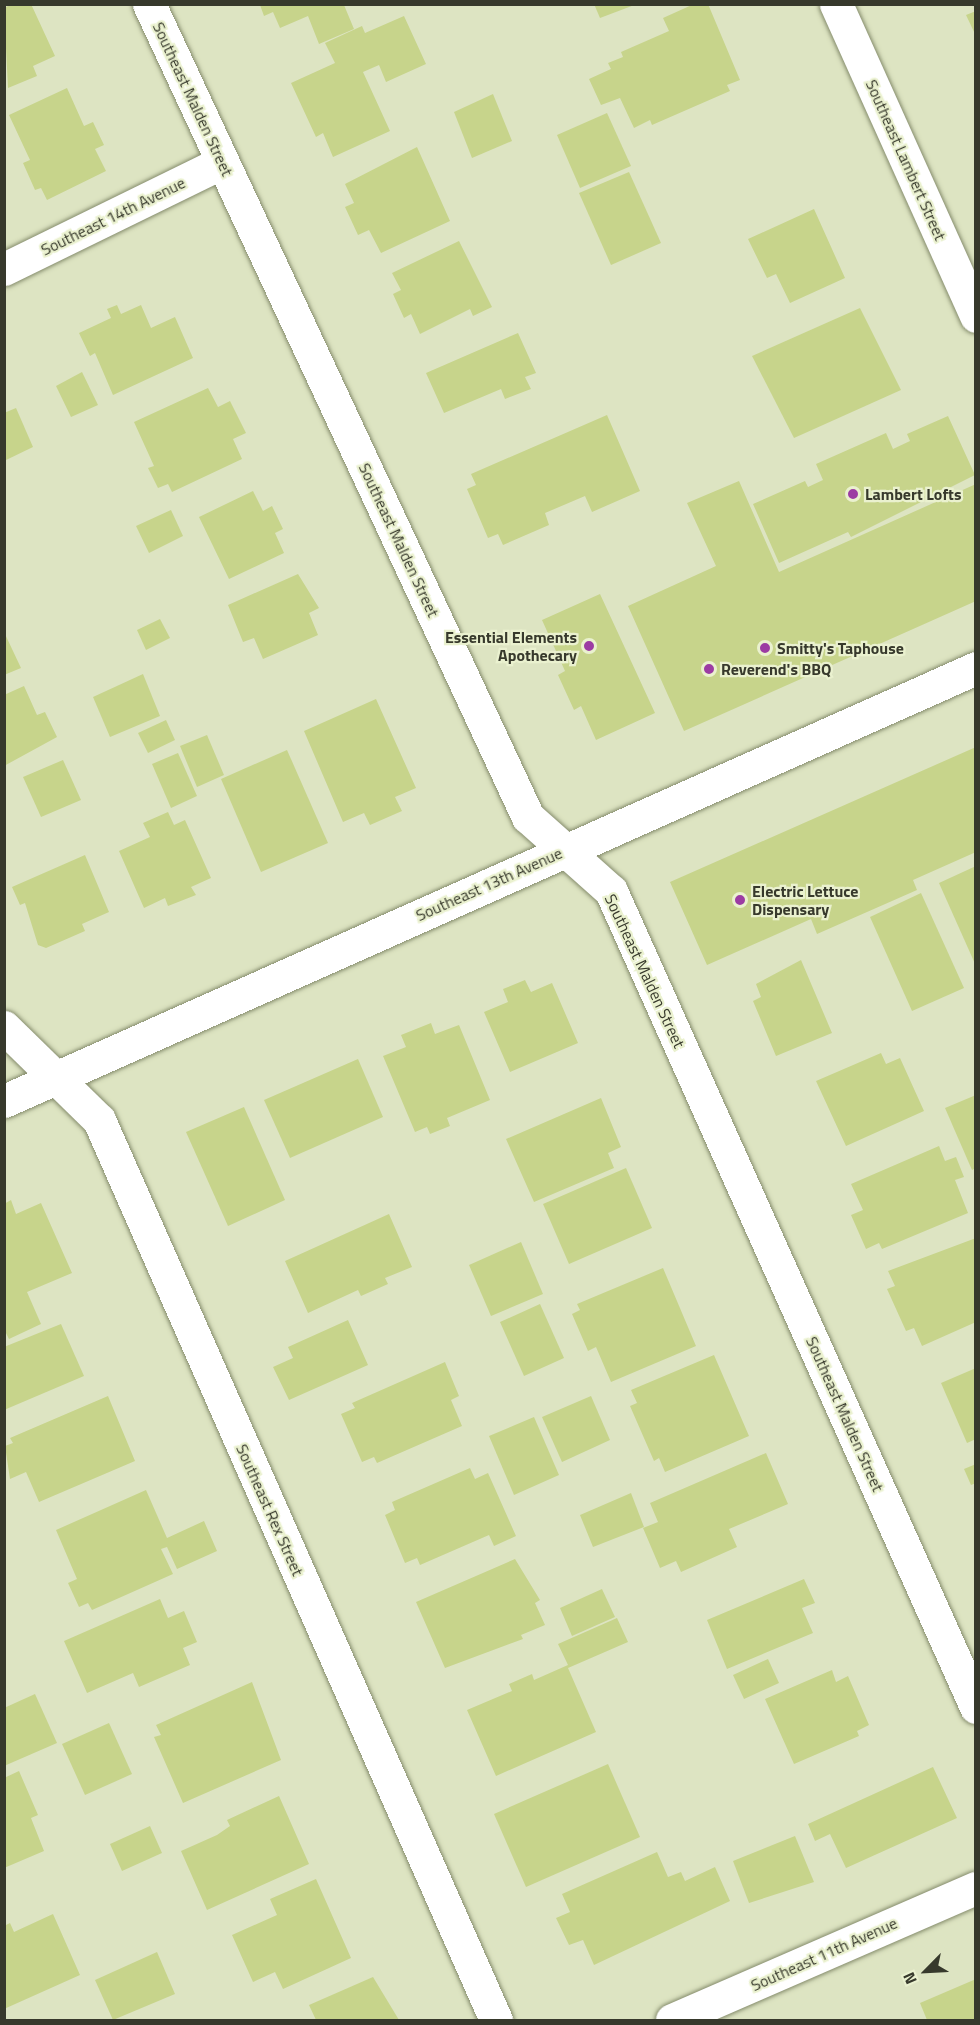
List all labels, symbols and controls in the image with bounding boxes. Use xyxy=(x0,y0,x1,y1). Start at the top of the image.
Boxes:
street label: Southeast Malden Street xyxy=(149,19,237,179)
street label: Southeast Lambert Street xyxy=(862,77,950,243)
street label: Southeast 14th Avenue xyxy=(38,173,188,259)
street label: Southeast Malden Street xyxy=(355,460,443,620)
place label: Lambert Lofts xyxy=(865,484,961,504)
marker: Lambert Lofts xyxy=(846,487,860,501)
place label: Essential Elements Apothecary xyxy=(445,627,577,665)
place label: Smitty's Taphouse xyxy=(777,638,904,658)
marker: Essential Elements Apothecary xyxy=(582,639,596,653)
marker: Smitty's Taphouse xyxy=(758,641,772,655)
place label: Reverend's BBQ xyxy=(721,659,831,679)
marker: Reverend's BBQ xyxy=(702,662,716,676)
street label: Southeast 13th Avenue xyxy=(413,843,565,925)
place label: Electric Lettuce Dispensary xyxy=(752,881,858,919)
street label: Southeast Malden Street xyxy=(601,891,689,1051)
marker: Electric Lettuce Dispensary xyxy=(733,893,747,907)
street label: Southeast Malden Street xyxy=(802,1334,888,1494)
street label: Southeast Rex Street xyxy=(232,1441,308,1579)
street label: Southeast 11th Avenue xyxy=(748,1913,900,1995)
north arrow xyxy=(896,1941,956,2001)
text: N xyxy=(896,1968,923,1988)

